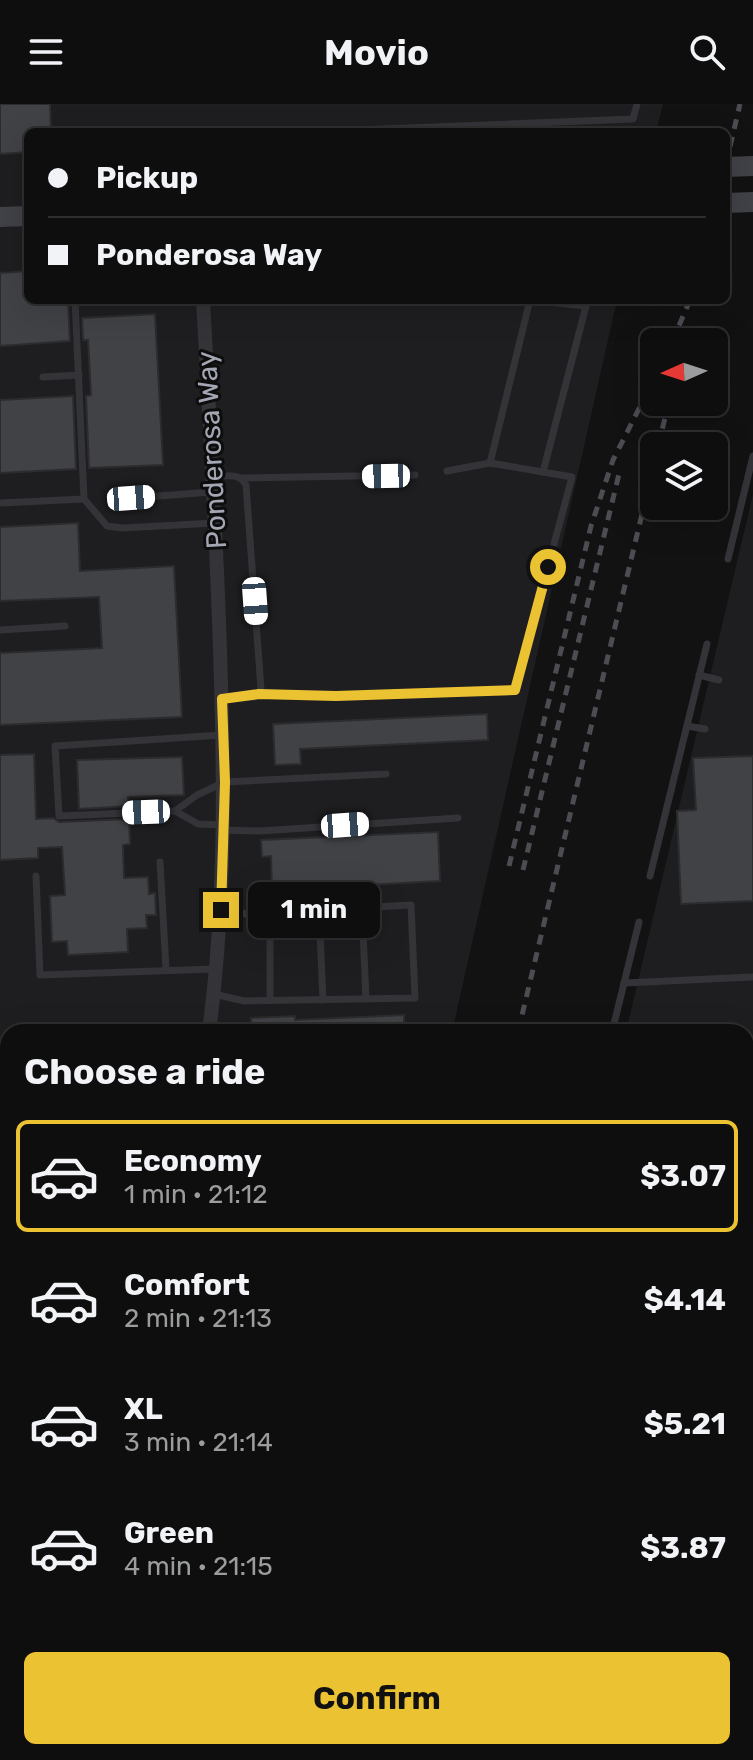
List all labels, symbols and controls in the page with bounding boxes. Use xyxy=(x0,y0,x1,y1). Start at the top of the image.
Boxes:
icon: menu xyxy=(24,30,68,74)
icon: search xyxy=(685,30,729,74)
text: Movio xyxy=(324,31,429,74)
text: Pickup xyxy=(96,160,198,196)
text: Ponderosa Way xyxy=(96,237,322,273)
north arrow xyxy=(640,328,728,416)
map controls xyxy=(640,328,728,520)
street label: Ponderosa Way xyxy=(190,350,233,550)
button: layers xyxy=(640,432,728,520)
car xyxy=(362,464,410,488)
car xyxy=(106,484,156,512)
route start xyxy=(530,549,566,585)
car xyxy=(241,576,269,626)
car xyxy=(122,799,170,825)
car xyxy=(320,811,370,839)
callout: 1 min xyxy=(249,882,381,938)
route end xyxy=(203,892,239,928)
text: 1 min xyxy=(281,894,347,925)
text: Choose a ride xyxy=(24,1050,265,1093)
icon: car xyxy=(28,1140,100,1212)
text: Economy xyxy=(124,1143,262,1179)
text: $3.07 xyxy=(640,1158,726,1194)
text: 1 min · 21:12 xyxy=(124,1179,267,1210)
icon: car xyxy=(28,1264,100,1336)
text: Comfort xyxy=(124,1267,250,1303)
text: $4.14 xyxy=(644,1282,726,1318)
text: 2 min · 21:13 xyxy=(124,1303,272,1334)
icon: car xyxy=(28,1388,100,1460)
text: XL xyxy=(124,1391,163,1427)
text: $5.21 xyxy=(644,1406,726,1442)
text: 3 min · 21:14 xyxy=(124,1427,273,1458)
icon: car xyxy=(28,1512,100,1584)
text: Green xyxy=(124,1515,214,1551)
text: $3.87 xyxy=(640,1530,726,1566)
text: 4 min · 21:15 xyxy=(124,1551,273,1582)
button: Confirm xyxy=(24,1652,730,1744)

